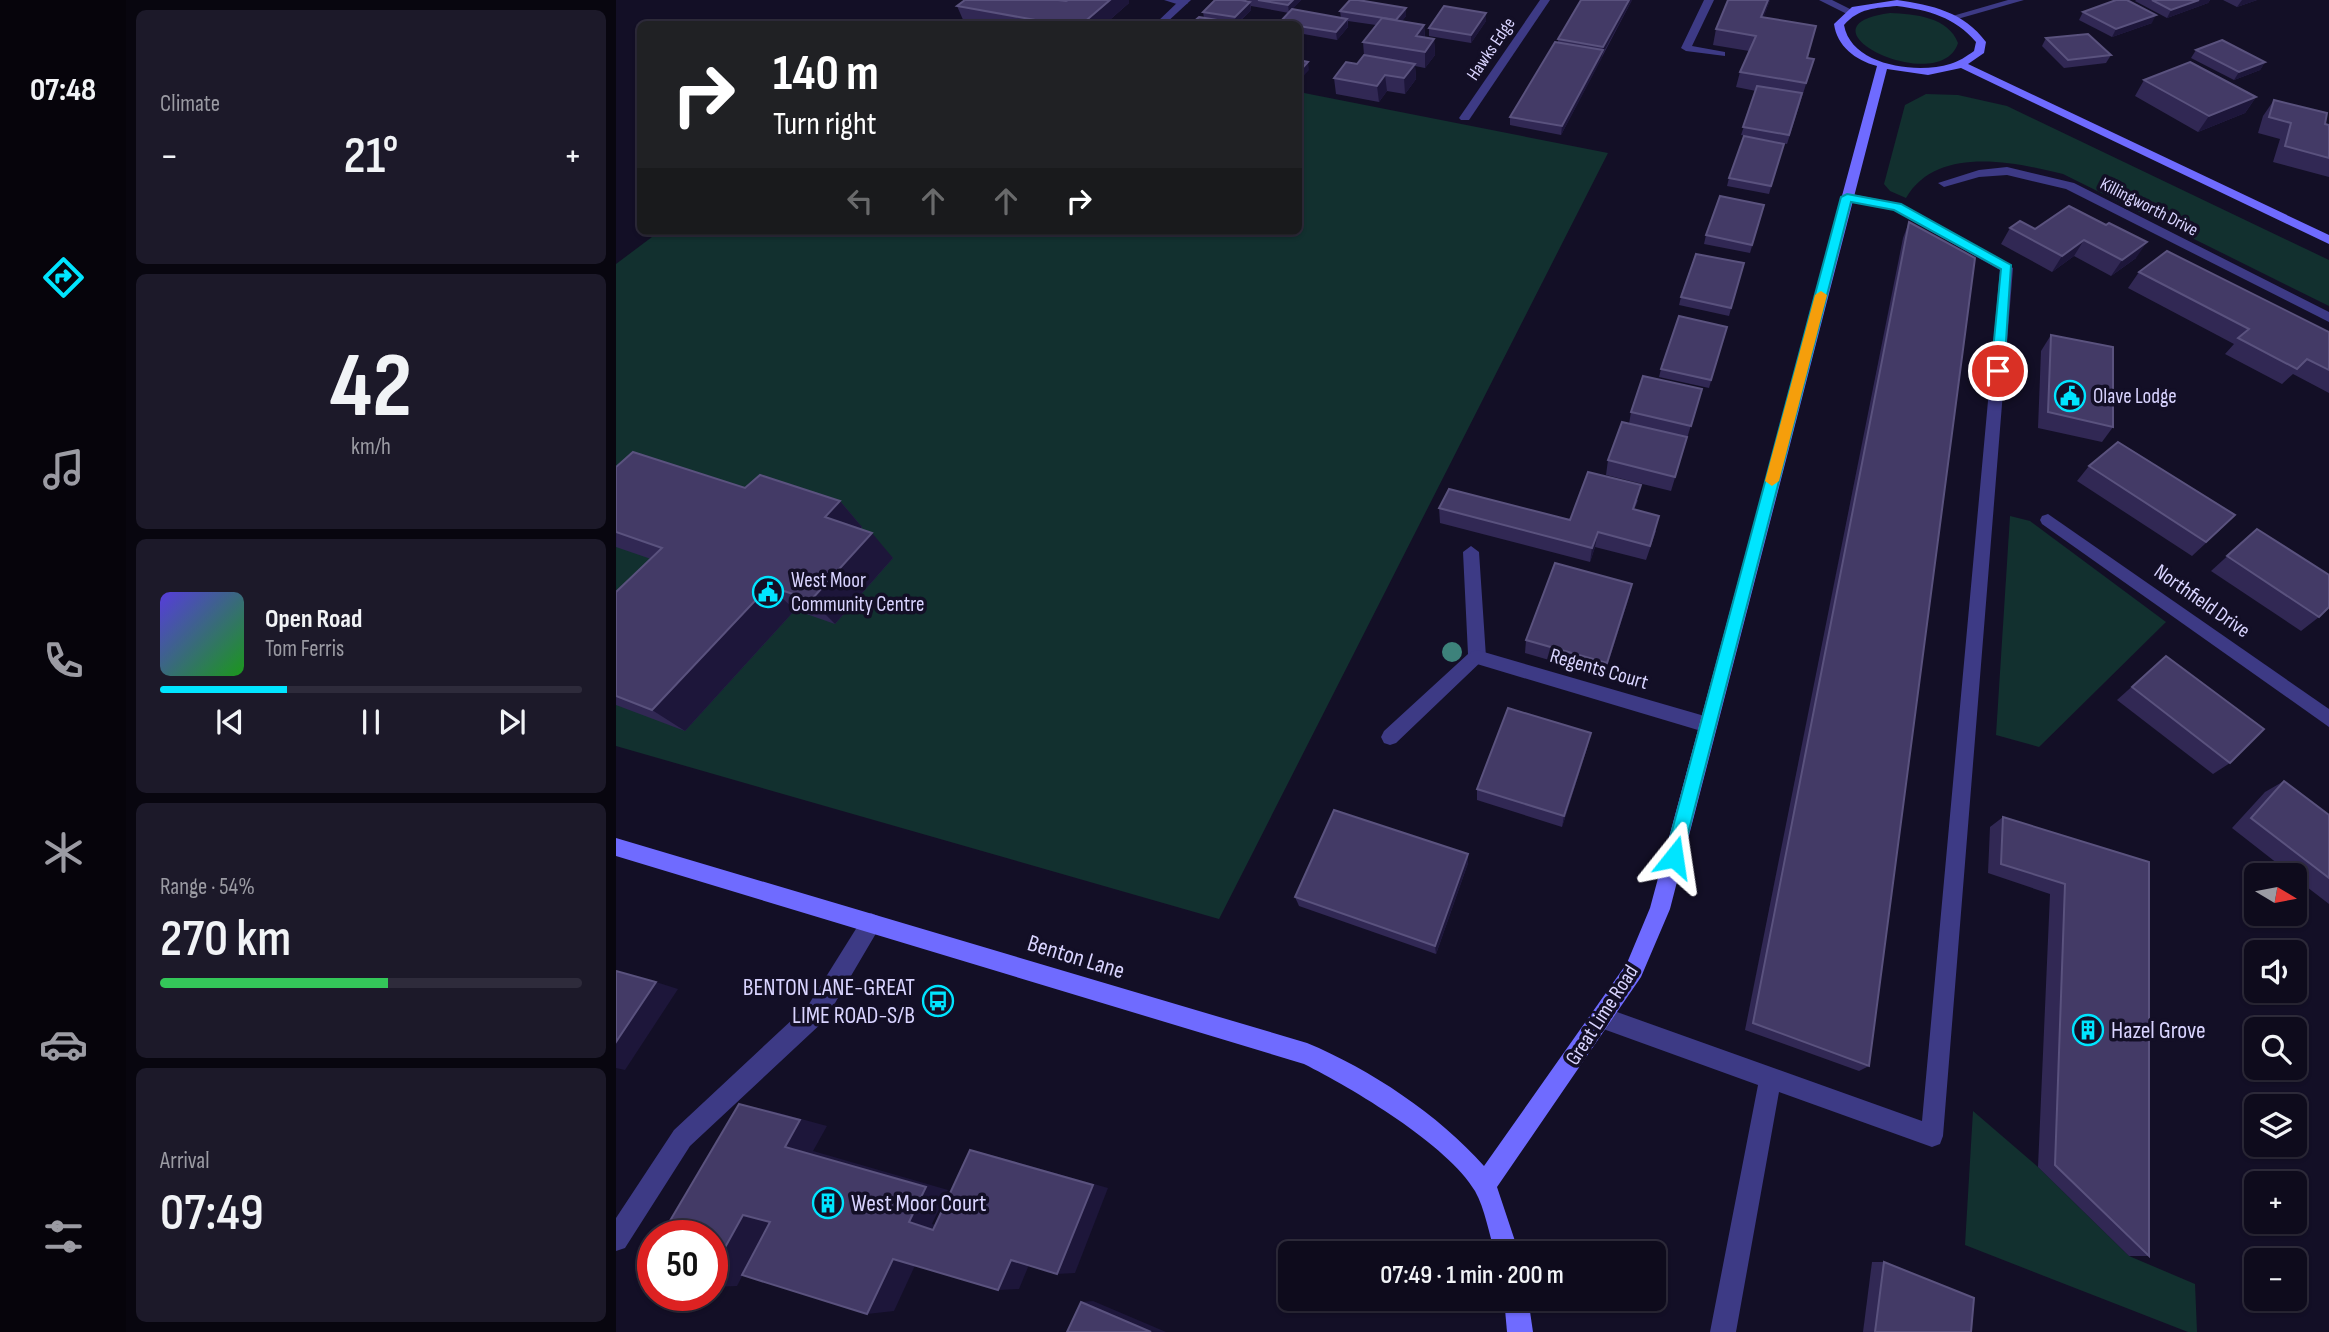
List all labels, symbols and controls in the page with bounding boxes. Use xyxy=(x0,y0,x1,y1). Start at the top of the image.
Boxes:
street label: Hawks Edge xyxy=(1462,14,1520,84)
text: 140 m xyxy=(773,45,879,104)
icon: right xyxy=(658,49,749,140)
text: 07:48 xyxy=(30,71,96,110)
text: Climate xyxy=(160,90,220,118)
text: Turn right xyxy=(773,105,877,144)
text: 21° xyxy=(344,125,398,188)
text: − xyxy=(160,134,179,179)
text: + xyxy=(563,134,582,179)
street label: Killingworth Drive xyxy=(2097,173,2201,241)
icon: left xyxy=(841,182,879,220)
icon: ahead xyxy=(914,182,952,220)
icon: ahead xyxy=(987,182,1025,220)
icon: right xyxy=(1060,182,1098,220)
icon: directions xyxy=(39,253,88,302)
text: 42 xyxy=(330,333,412,442)
pin xyxy=(1968,341,2028,401)
icon: arrive xyxy=(1979,352,2017,390)
public building icon: Olave Lodge xyxy=(2053,379,2087,413)
place label: Olave Lodge xyxy=(2093,384,2177,409)
text: km/h xyxy=(351,433,391,461)
icon: music xyxy=(39,445,88,494)
street label: Northfield Drive xyxy=(2149,559,2255,643)
place label: West Moor Community Centre xyxy=(791,568,924,617)
public building icon: West Moor Community Centre xyxy=(751,575,785,609)
text: Open Road xyxy=(265,604,362,635)
text: Tom Ferris xyxy=(265,635,344,663)
icon: phone xyxy=(39,636,88,685)
street label: Regents Court xyxy=(1547,643,1651,695)
icon: previous xyxy=(211,703,249,741)
icon: pause xyxy=(352,703,390,741)
icon: next xyxy=(493,703,531,741)
position arrow xyxy=(1637,820,1711,894)
icon: climate xyxy=(39,828,88,877)
north arrow xyxy=(2244,863,2306,926)
map controls xyxy=(2244,863,2307,1311)
text: Range · 54% xyxy=(160,873,255,901)
text: 270 km xyxy=(160,908,291,971)
street label: Benton Lane xyxy=(1024,929,1128,985)
button: sound xyxy=(2244,940,2307,1003)
street label: Great Lime Road xyxy=(1560,960,1644,1070)
place label: BENTON LANE-GREAT LIME ROAD-S/B xyxy=(743,973,915,1030)
bus stop icon: BENTON LANE-GREAT LIME ROAD-S/B xyxy=(921,984,955,1018)
building icon: Hazel Grove xyxy=(2071,1013,2105,1047)
place label: Hazel Grove xyxy=(2111,1016,2206,1045)
button: search xyxy=(2244,1017,2307,1080)
icon: car xyxy=(39,1020,88,1069)
button: layers xyxy=(2244,1094,2307,1157)
text: Arrival xyxy=(160,1147,209,1175)
button: + xyxy=(2244,1171,2307,1234)
text: 07:49 xyxy=(160,1182,264,1245)
building icon: West Moor Court xyxy=(811,1186,845,1220)
place label: West Moor Court xyxy=(851,1189,986,1218)
icon: filters xyxy=(39,1212,88,1261)
speed limit sign: 50 xyxy=(637,1220,728,1311)
button: − xyxy=(2244,1248,2307,1311)
text: 07:49 · 1 min · 200 m xyxy=(1380,1260,1564,1291)

